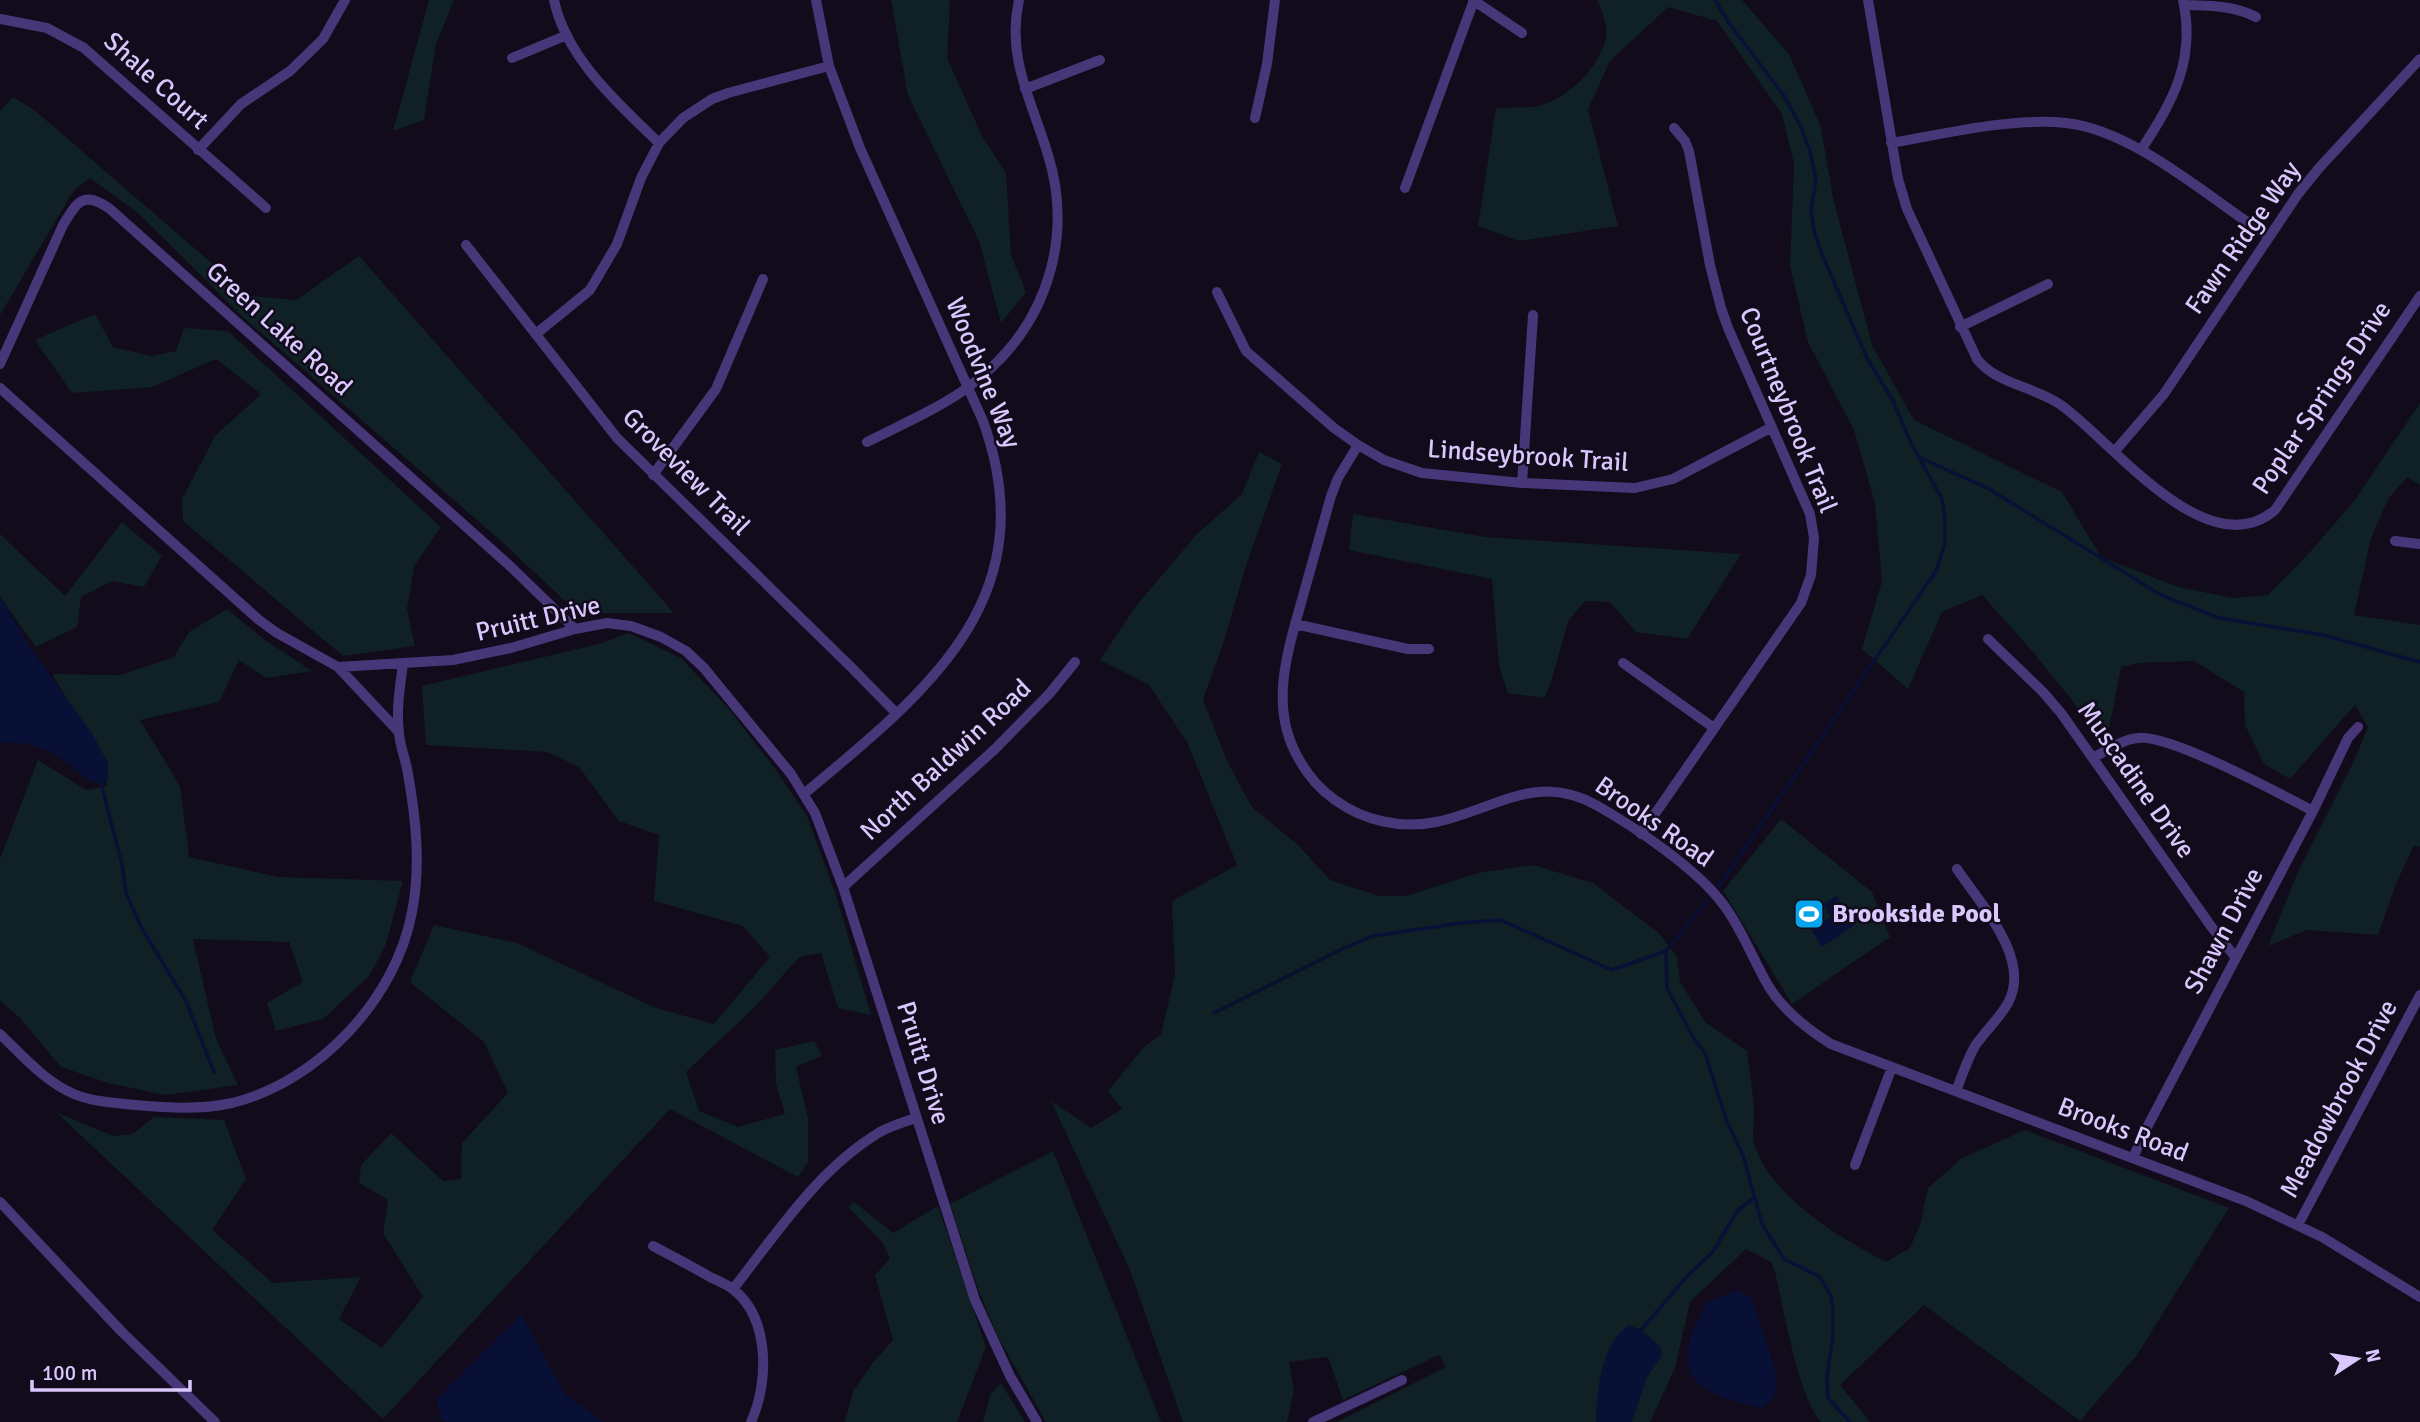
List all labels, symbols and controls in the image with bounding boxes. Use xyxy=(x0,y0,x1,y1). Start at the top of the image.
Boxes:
street label: Shale Court xyxy=(97,26,215,136)
street label: Fawn Ridge Way xyxy=(2178,155,2308,321)
street label: Green Lake Road xyxy=(200,255,358,403)
street label: Woodvine Way xyxy=(938,293,1028,453)
street label: Poplar Springs Drive xyxy=(2246,295,2398,501)
street label: Courtneybrook Trail xyxy=(1732,303,1844,517)
street label: Groveview Trail xyxy=(615,401,757,543)
street label: Lindseybrook Trail xyxy=(1426,433,1630,479)
street label: Pruitt Drive xyxy=(473,589,603,649)
street label: North Baldwin Road xyxy=(854,673,1038,847)
street label: Muscadine Drive xyxy=(2070,696,2202,864)
street label: Brooks Road xyxy=(1589,770,1719,874)
street label: Shawn Drive xyxy=(2177,862,2271,1000)
sports icon: Brookside Pool xyxy=(1792,897,1826,931)
place label: Brookside Pool xyxy=(1832,898,2001,930)
street label: Meadowbrook Drive xyxy=(2273,995,2405,1203)
street label: Pruitt Drive xyxy=(889,998,957,1128)
street label: Brooks Road xyxy=(2053,1090,2193,1170)
north arrow xyxy=(2322,1324,2392,1394)
text: N xyxy=(2360,1347,2386,1365)
scale bar xyxy=(32,1348,189,1392)
text: 100 m xyxy=(42,1360,97,1386)

